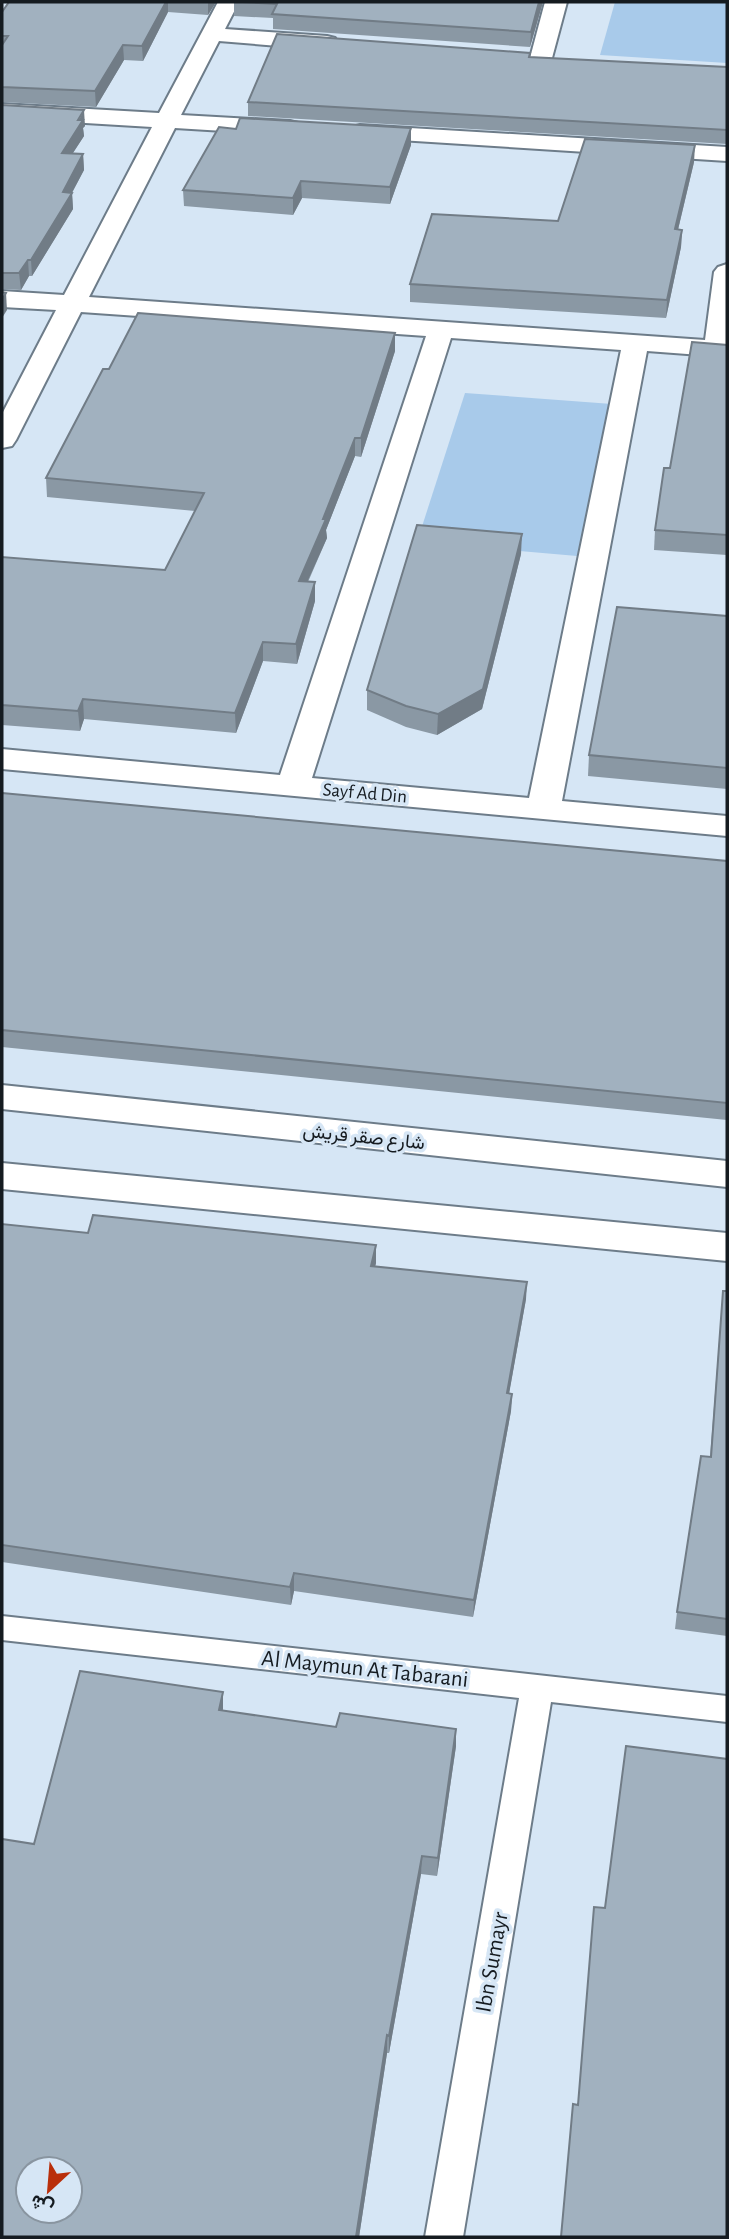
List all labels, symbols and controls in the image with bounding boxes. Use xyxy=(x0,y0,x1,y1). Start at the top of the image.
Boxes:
street label: Sayf Ad Din xyxy=(322,780,408,807)
street label: شارع صقر قريش xyxy=(302,1122,426,1155)
street label: Al Maymun At Tabarani xyxy=(260,1647,469,1692)
street label: Ibn Sumayr xyxy=(472,1910,513,2014)
north arrow xyxy=(14,2155,84,2225)
text: ش xyxy=(28,2189,57,2217)

